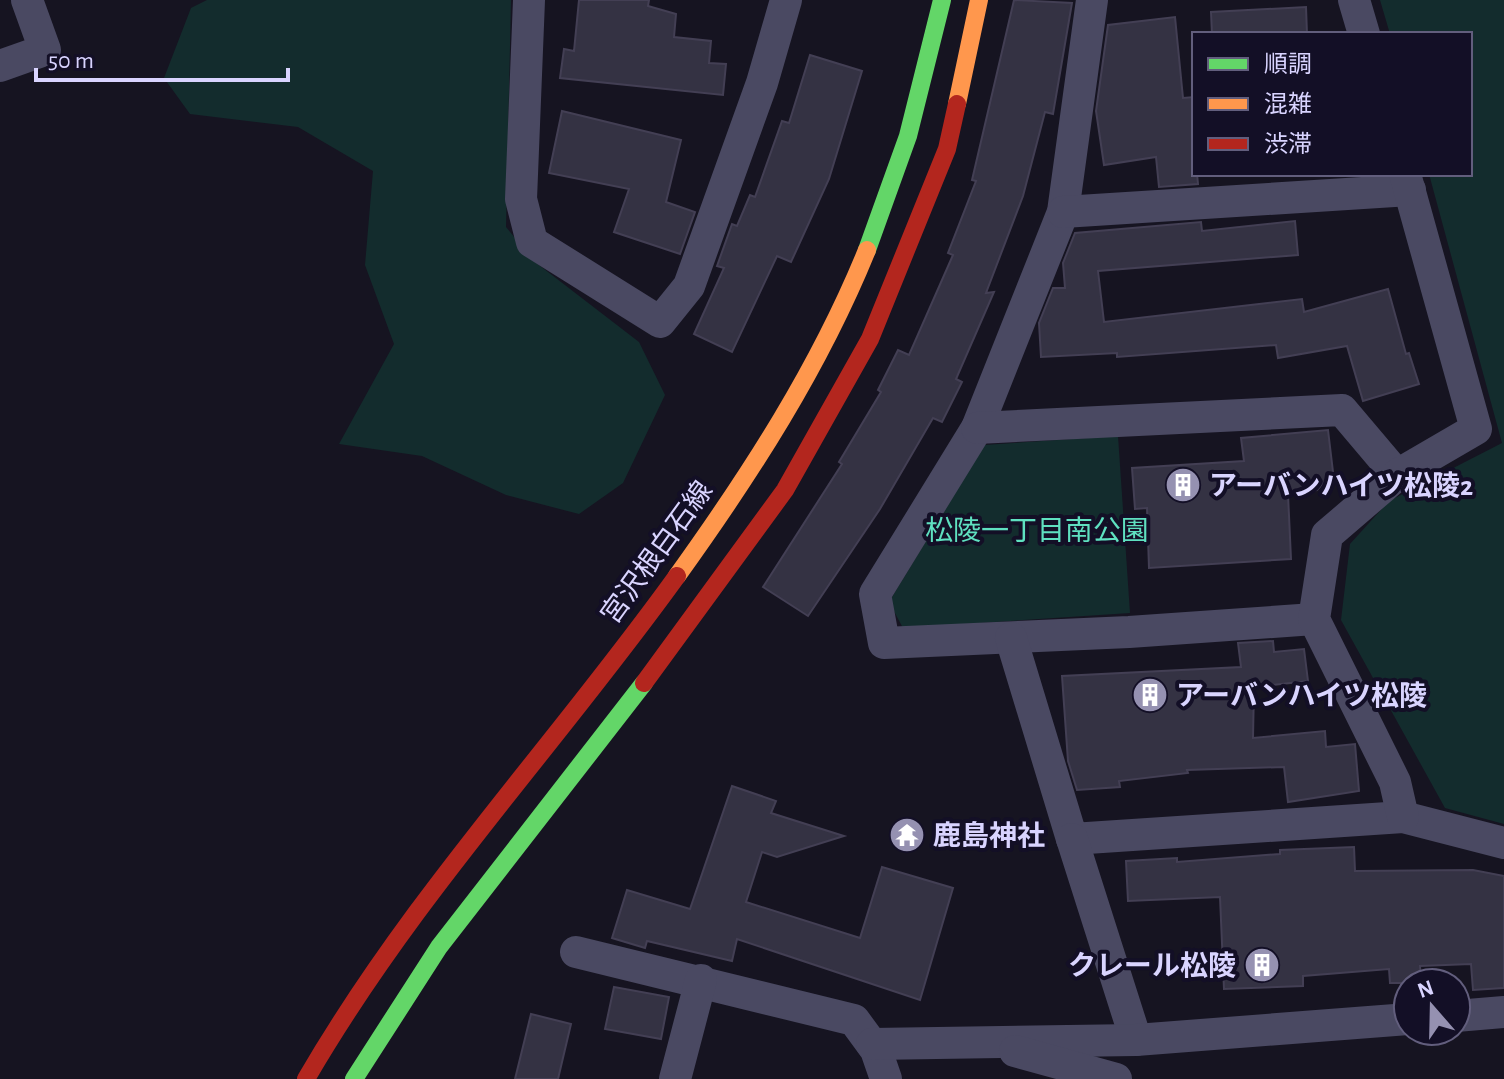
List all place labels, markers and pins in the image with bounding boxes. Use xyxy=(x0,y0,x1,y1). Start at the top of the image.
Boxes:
building icon: アーバンハイツ松陵2 xyxy=(1164,466,1202,504)
place label: アーバンハイツ松陵2 xyxy=(1209,471,1473,501)
building icon: アーバンハイツ松陵 xyxy=(1131,676,1169,714)
place label: アーバンハイツ松陵 xyxy=(1176,681,1427,711)
temple icon: 鹿島神社 xyxy=(888,816,926,854)
place label: 鹿島神社 xyxy=(933,820,1045,851)
building icon: クレール松陵 xyxy=(1243,946,1281,984)
place label: クレール松陵 xyxy=(1068,951,1236,981)

